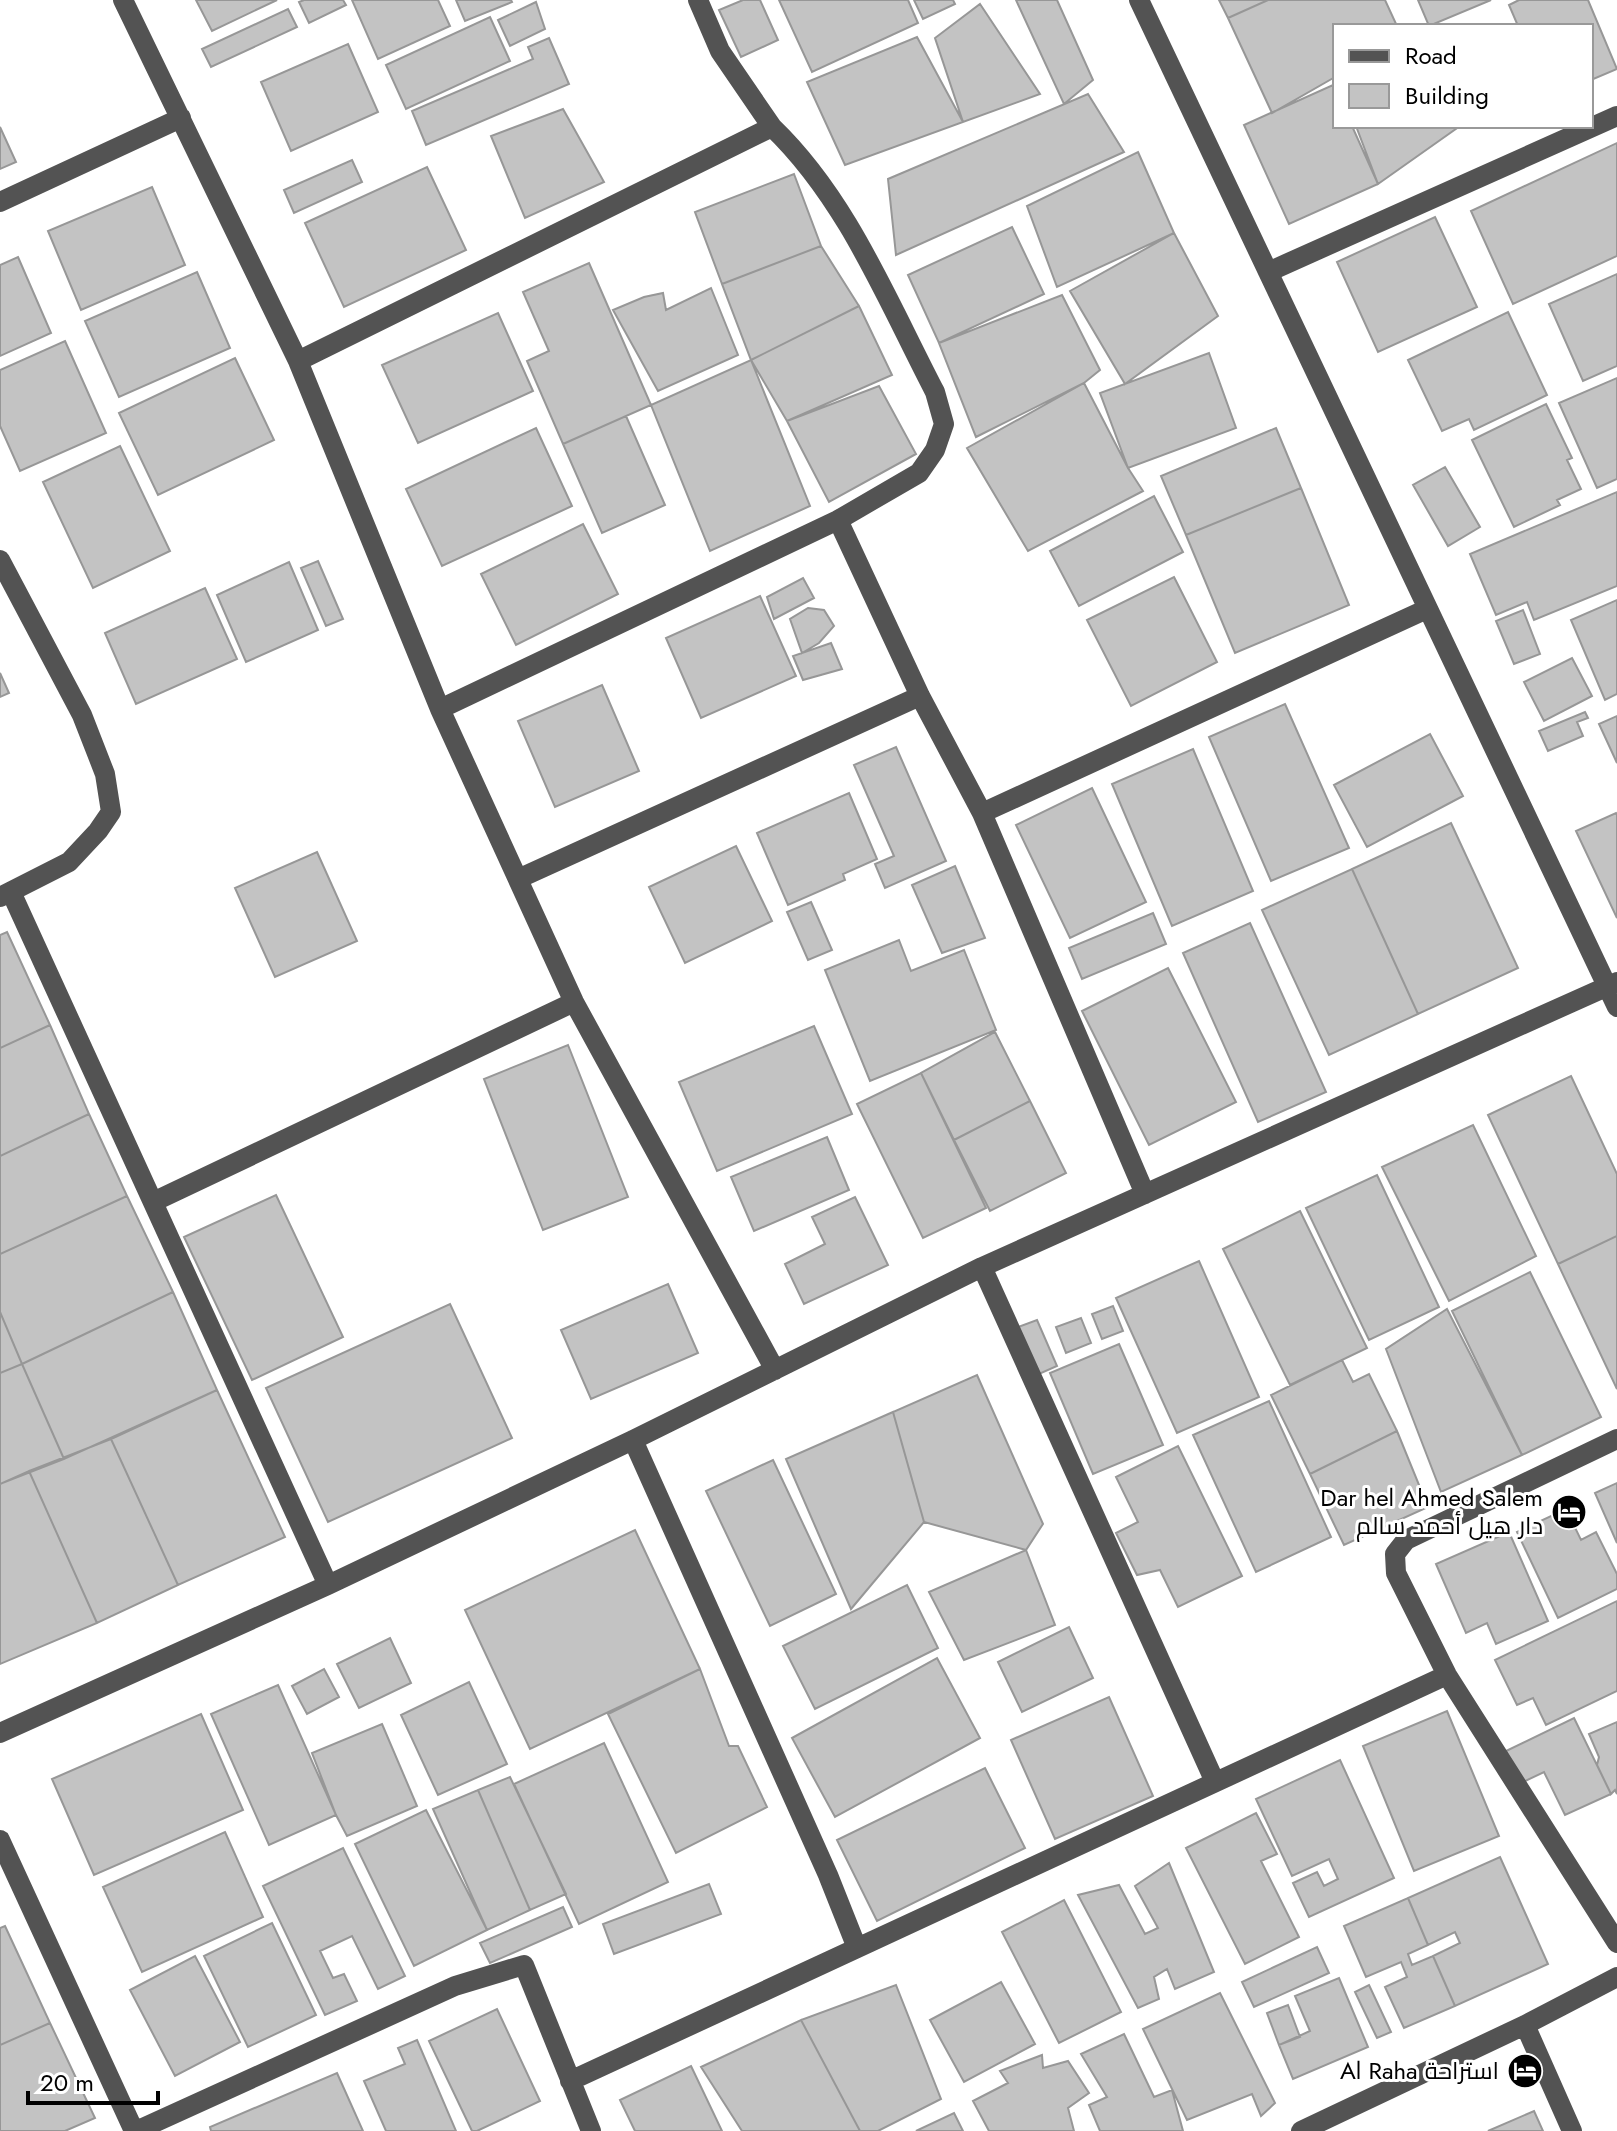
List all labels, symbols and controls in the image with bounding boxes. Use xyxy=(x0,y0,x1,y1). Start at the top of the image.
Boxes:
legend xyxy=(1333,24,1593,128)
text: Road xyxy=(1405,38,1457,73)
text: Building xyxy=(1405,78,1489,113)
place label: Dar hel Ahmed Salem دار هيل أحمد سالم xyxy=(1320,1480,1543,1543)
hotel icon: Dar hel Ahmed Salem دار هيل أحمد سالم xyxy=(1550,1493,1588,1531)
hotel icon: Al Raha استراحة xyxy=(1506,2052,1544,2090)
place label: Al Raha استراحة xyxy=(1340,2053,1499,2088)
scale bar xyxy=(28,2055,158,2105)
text: 20 m xyxy=(40,2065,94,2100)

